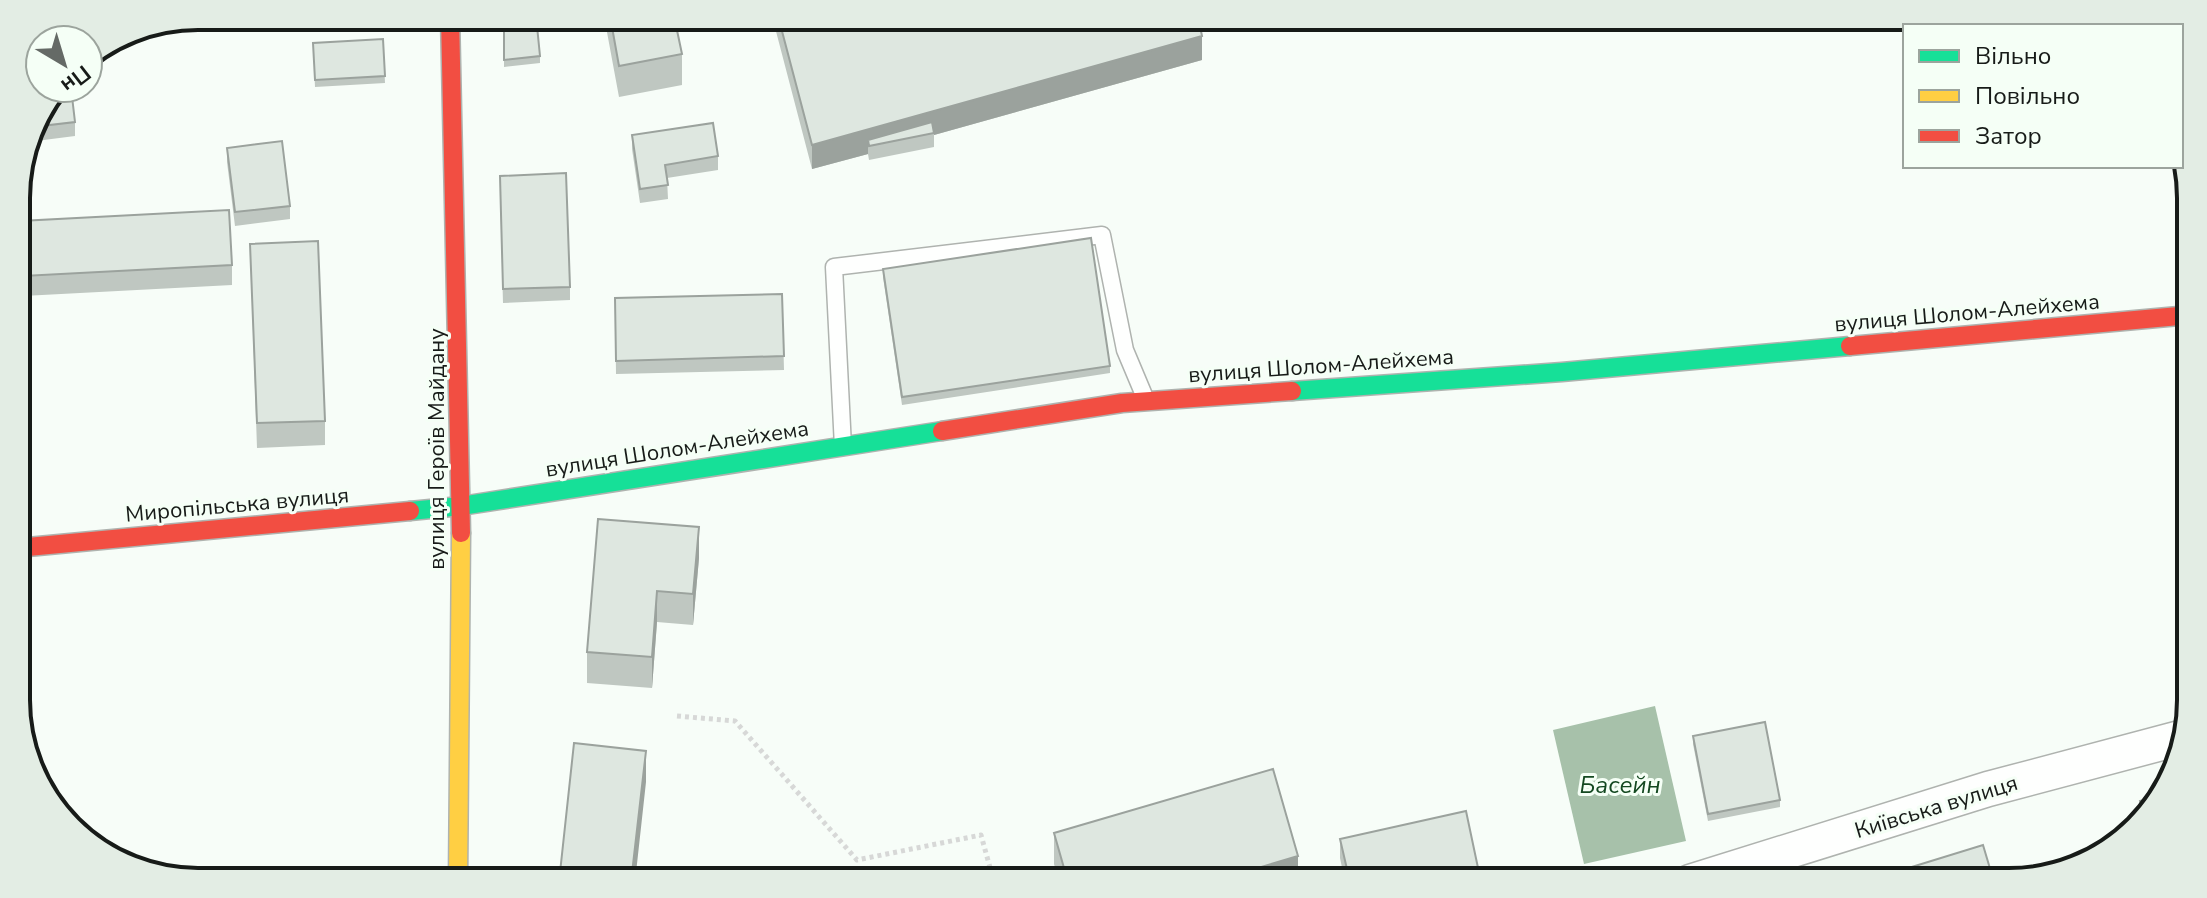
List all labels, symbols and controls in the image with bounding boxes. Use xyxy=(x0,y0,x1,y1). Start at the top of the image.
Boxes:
north arrow xyxy=(24,24,104,104)
legend xyxy=(1903,24,2183,168)
text: Вільно xyxy=(1975,40,2051,72)
text: Пн xyxy=(55,58,97,100)
text: Повільно xyxy=(1975,80,2080,112)
text: Затор xyxy=(1975,120,2042,152)
street label: вулиця Шолом-Алейхема xyxy=(1833,286,2101,340)
street label: вулиця Героїв Майдану xyxy=(422,328,452,570)
street label: вулиця Шолом-Алейхема xyxy=(1187,342,1455,390)
street label: вулиця Шолом-Алейхема xyxy=(543,413,811,485)
street label: Миропільська вулиця xyxy=(124,480,350,530)
street label: Київська вулиця xyxy=(1851,768,2021,846)
water label: Басейн xyxy=(1579,769,1661,801)

